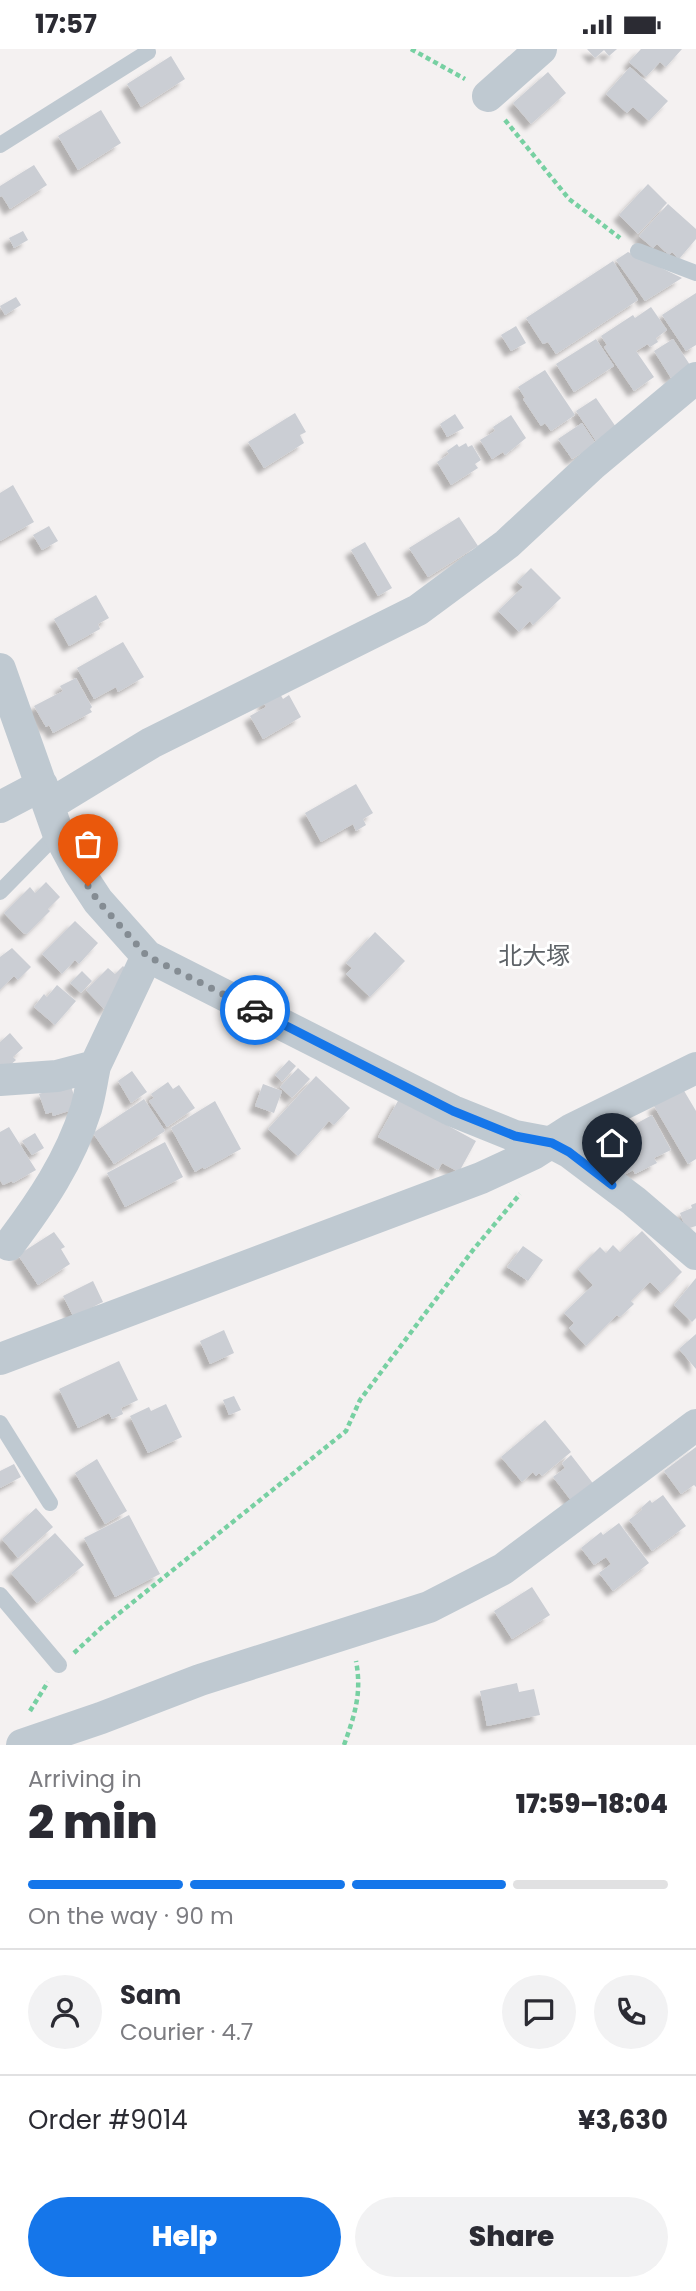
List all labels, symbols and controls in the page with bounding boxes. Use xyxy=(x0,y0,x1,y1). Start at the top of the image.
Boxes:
text: 17:57 xyxy=(35,6,97,42)
pin xyxy=(58,814,118,886)
icon: bag xyxy=(69,825,107,863)
district label: 北大塚 xyxy=(498,939,570,972)
courier xyxy=(220,975,290,1045)
icon: car xyxy=(236,991,274,1029)
pin xyxy=(582,1113,642,1185)
icon: home xyxy=(593,1124,631,1162)
text: Arriving in xyxy=(28,1763,142,1795)
text: 17:59–18:04 xyxy=(516,1786,668,1822)
text: 2 min xyxy=(28,1790,158,1854)
text: On the way · 90 m xyxy=(28,1900,234,1932)
button: person xyxy=(28,1975,102,2049)
button: chat xyxy=(502,1975,576,2049)
button: phone xyxy=(594,1975,668,2049)
text: Sam xyxy=(120,1977,181,2013)
text: Courier · 4.7 xyxy=(120,2016,253,2048)
text: Order #9014 xyxy=(28,2102,188,2138)
text: ¥3,630 xyxy=(578,2102,668,2138)
button: Help xyxy=(28,2197,341,2277)
button: Share xyxy=(355,2197,668,2277)

